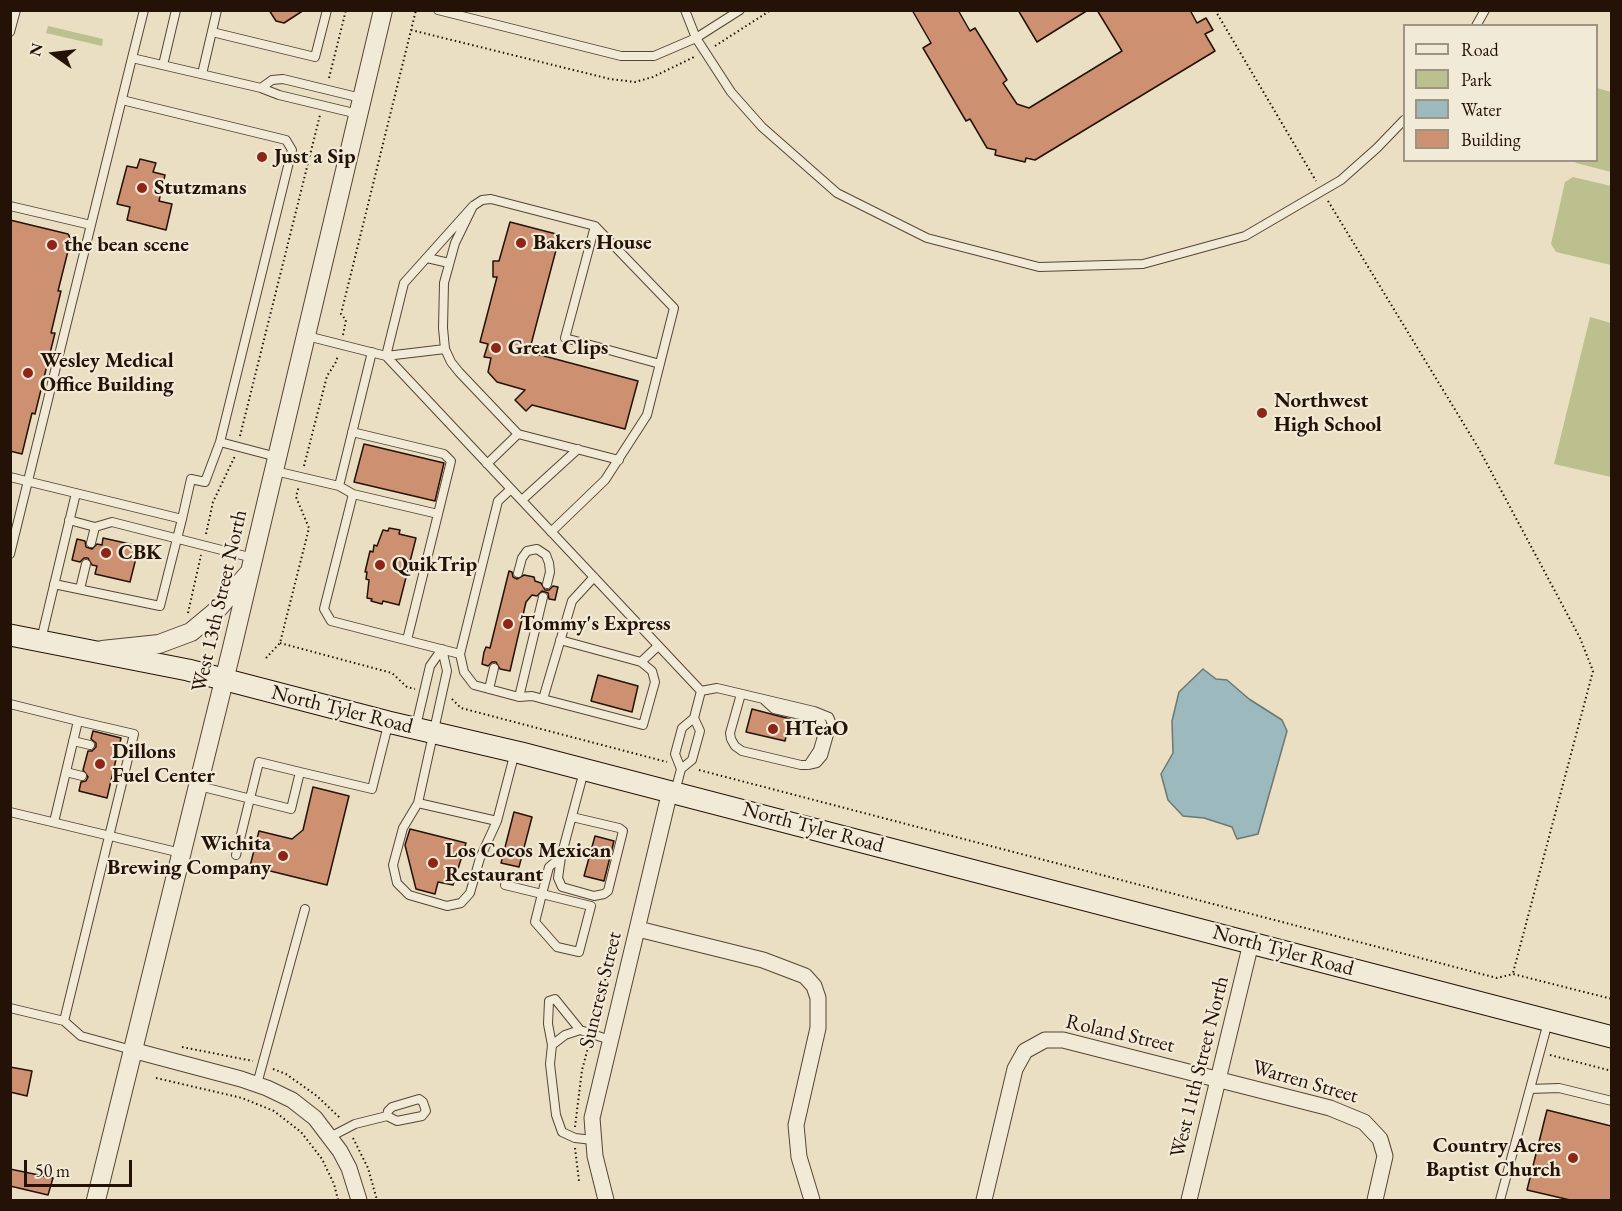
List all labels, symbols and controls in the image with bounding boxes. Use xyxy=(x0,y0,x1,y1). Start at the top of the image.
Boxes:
north arrow xyxy=(24,24,84,84)
legend xyxy=(1403,24,1598,162)
text: Road xyxy=(1461,38,1499,61)
text: N xyxy=(24,41,48,58)
text: Park xyxy=(1461,68,1492,91)
text: Water xyxy=(1461,98,1502,121)
text: Building xyxy=(1461,128,1521,151)
place label: Just a Sip xyxy=(274,144,356,170)
marker: Just a Sip xyxy=(255,150,269,164)
place label: Stutzmans xyxy=(154,175,246,201)
marker: Stutzmans xyxy=(135,181,149,195)
place label: Bakers House xyxy=(533,230,652,256)
place label: the bean scene xyxy=(64,232,189,258)
marker: Bakers House xyxy=(514,236,528,250)
marker: the bean scene xyxy=(45,238,59,252)
place label: Great Clips xyxy=(508,335,608,361)
marker: Great Clips xyxy=(489,341,503,355)
place label: Wesley Medical Office Building xyxy=(40,348,174,398)
marker: Wesley Medical Office Building xyxy=(21,366,35,380)
place label: Northwest High School xyxy=(1274,388,1382,438)
marker: Northwest High School xyxy=(1255,406,1269,420)
street label: West 13th Street North xyxy=(187,507,253,695)
place label: CBK xyxy=(118,540,162,566)
marker: CBK xyxy=(99,546,113,560)
place label: QuikTrip xyxy=(392,552,477,578)
marker: QuikTrip xyxy=(373,558,387,572)
place label: Tommy's Express xyxy=(520,611,671,637)
marker: Tommy's Express xyxy=(501,617,515,631)
street label: North Tyler Road xyxy=(269,680,415,740)
place label: HTeaO xyxy=(785,716,848,742)
marker: HTeaO xyxy=(766,722,780,736)
place label: Dillons Fuel Center xyxy=(112,739,215,789)
marker: Dillons Fuel Center xyxy=(93,757,107,771)
street label: North Tyler Road xyxy=(740,797,886,859)
place label: Wichita Brewing Company xyxy=(107,831,271,881)
place label: Los Cocos Mexican Restaurant xyxy=(445,838,611,888)
marker: Wichita Brewing Company xyxy=(276,849,290,863)
marker: Los Cocos Mexican Restaurant xyxy=(426,856,440,870)
street label: North Tyler Road xyxy=(1210,920,1356,982)
street label: Suncrest Street xyxy=(574,929,628,1051)
street label: West 11th Street North xyxy=(1165,973,1235,1161)
street label: Roland Street xyxy=(1063,1009,1177,1059)
street label: Warren Street xyxy=(1249,1055,1361,1109)
place label: Country Acres Baptist Church xyxy=(1426,1133,1561,1183)
scale bar xyxy=(27,1148,135,1186)
marker: Country Acres Baptist Church xyxy=(1566,1151,1580,1165)
text: 50 m xyxy=(35,1159,70,1182)

